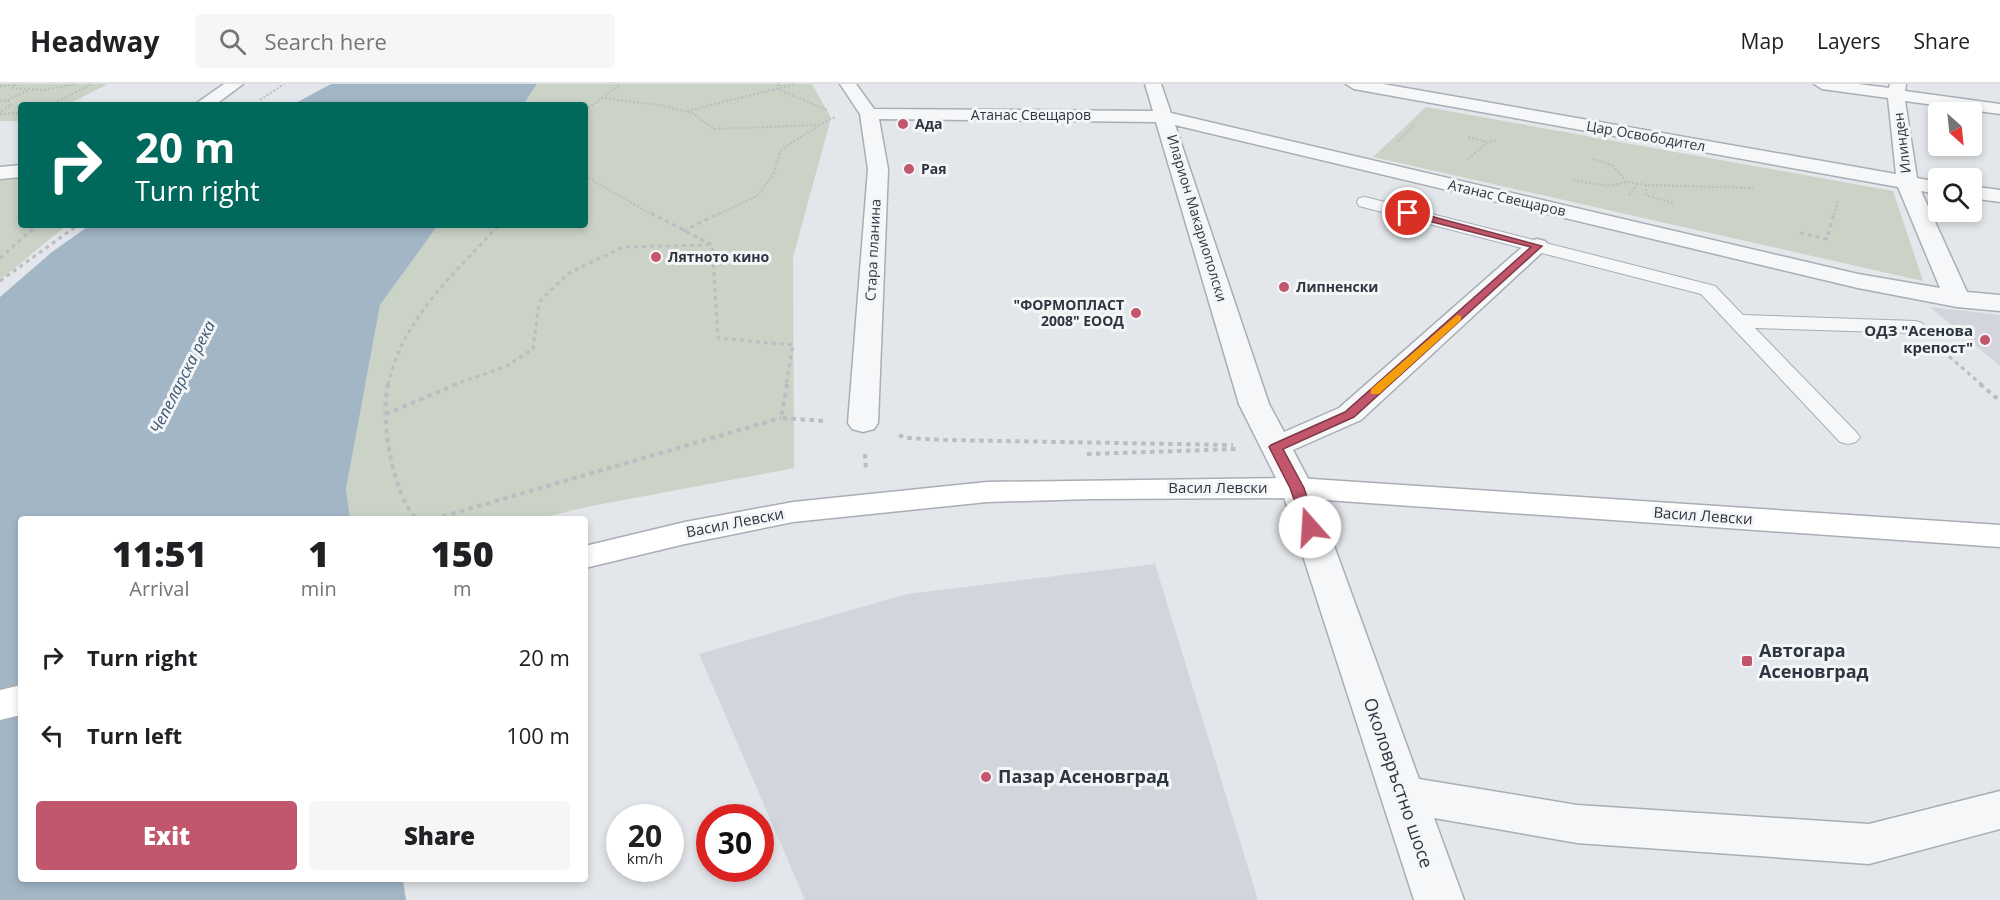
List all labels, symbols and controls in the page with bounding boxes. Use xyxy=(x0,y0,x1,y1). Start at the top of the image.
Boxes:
search box xyxy=(195,14,615,68)
text: Headway xyxy=(30,22,159,60)
icon: search xyxy=(216,25,249,58)
text: Search here xyxy=(264,26,387,56)
text: Map xyxy=(1741,27,1784,55)
text: Layers xyxy=(1817,27,1881,55)
text: Share xyxy=(1914,27,1970,55)
north arrow xyxy=(1928,102,1982,156)
map controls xyxy=(1928,102,1982,222)
street label: Атанас Свещаров xyxy=(971,105,1091,124)
street label: Илинден xyxy=(1888,112,1915,175)
place label: Ада xyxy=(915,114,942,133)
street label: Цар Освободител xyxy=(1585,116,1707,155)
marker: Ада xyxy=(896,117,910,131)
text: 20 m xyxy=(135,118,235,175)
icon: right xyxy=(36,126,114,204)
street label: Иларион Макариополски xyxy=(1163,132,1232,304)
place label: Рая xyxy=(921,159,947,178)
marker: Рая xyxy=(902,162,916,176)
button: search xyxy=(1928,168,1982,222)
text: Turn right xyxy=(135,172,260,209)
street label: Атанас Свещаров xyxy=(1446,175,1568,220)
pin xyxy=(1382,187,1433,238)
icon: arrive xyxy=(1391,196,1424,229)
street label: Стара планина xyxy=(860,199,885,301)
place label: Лятното кино xyxy=(668,247,769,266)
marker: Лятното кино xyxy=(649,250,663,264)
place label: Липненски xyxy=(1296,277,1378,296)
marker: Липненски xyxy=(1277,280,1291,294)
place label: "ФОРМОПЛАСТ 2008" ЕООД xyxy=(1014,295,1124,330)
marker: "ФОРМОПЛАСТ 2008" ЕООД xyxy=(1129,306,1143,320)
water label: Чепеларска река xyxy=(144,317,220,437)
place label: ОДЗ "Асенова крепост" xyxy=(1864,320,1973,357)
marker: ОДЗ "Асенова крепост" xyxy=(1978,333,1992,347)
street label: Васил Левски xyxy=(1168,477,1268,497)
position arrow xyxy=(1278,495,1342,559)
street label: Васил Левски xyxy=(1653,502,1753,528)
street label: Васил Левски xyxy=(684,503,785,541)
text: 11:51 xyxy=(112,529,207,578)
text: 1 xyxy=(308,529,329,578)
text: 150 xyxy=(431,529,494,578)
text: Arrival xyxy=(129,575,190,602)
text: min xyxy=(301,575,337,602)
text: m xyxy=(453,575,472,602)
place label: Автогара Асеновград xyxy=(1759,638,1869,683)
icon: right xyxy=(36,641,69,674)
text: Turn right xyxy=(87,642,198,672)
text: 20 m xyxy=(519,642,570,672)
marker: Автогара Асеновград xyxy=(1740,654,1754,668)
street label: Околовръстно шосе xyxy=(1359,694,1439,871)
icon: left xyxy=(36,719,69,752)
text: Turn left xyxy=(87,720,182,750)
text: 100 m xyxy=(506,720,570,750)
place label: Пазар Асеновград xyxy=(998,764,1169,788)
marker: Пазар Асеновград xyxy=(979,770,993,784)
button: Exit xyxy=(36,801,297,870)
button: Share xyxy=(309,801,570,870)
speed limit sign: 30 xyxy=(696,804,774,882)
text: 20 xyxy=(628,815,662,856)
text: km/h xyxy=(627,848,663,868)

